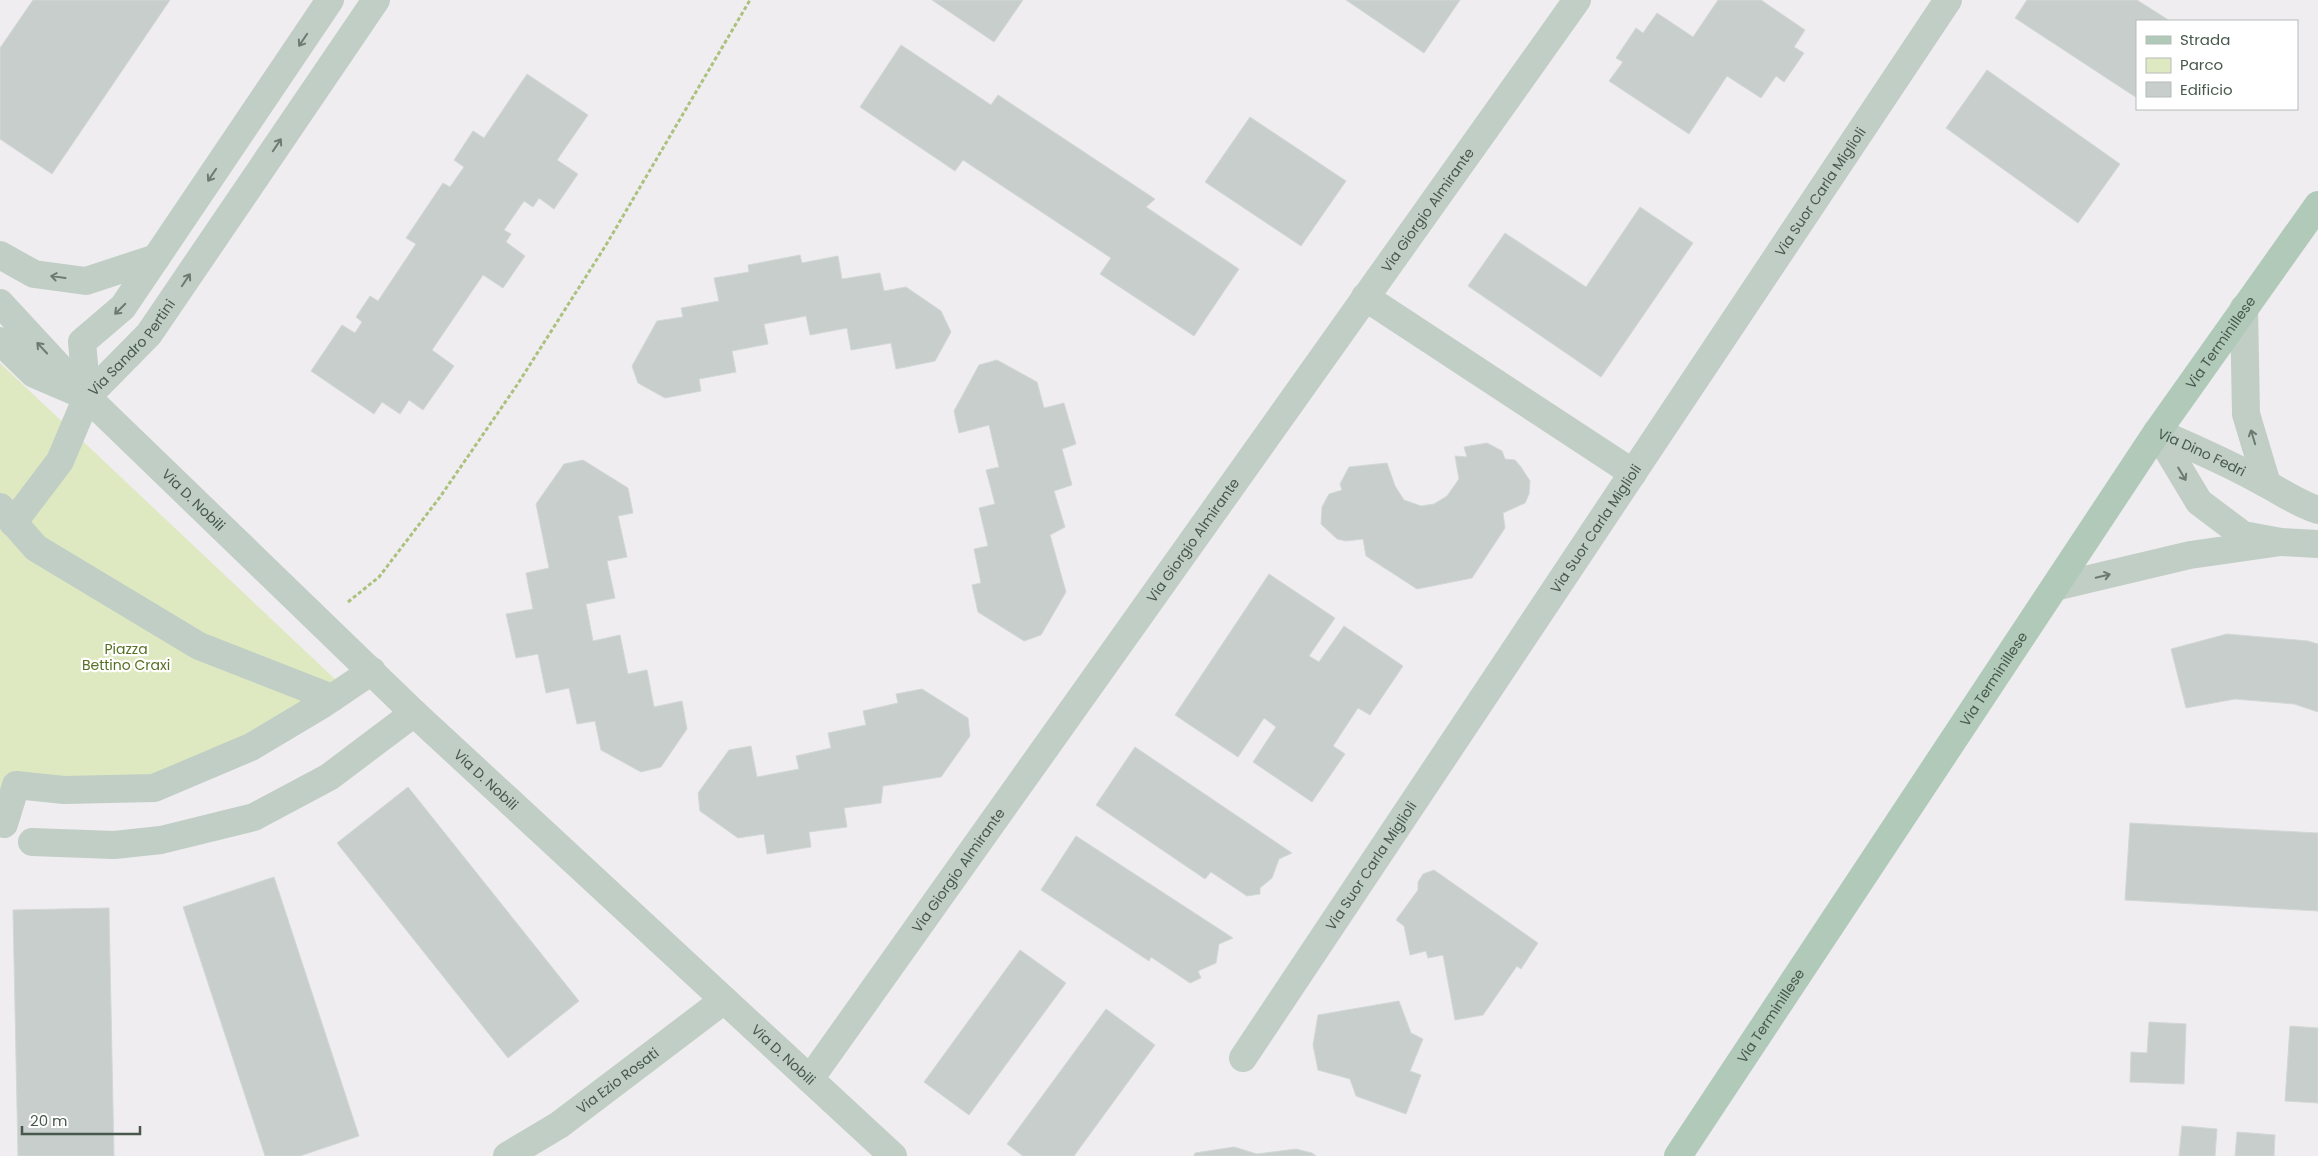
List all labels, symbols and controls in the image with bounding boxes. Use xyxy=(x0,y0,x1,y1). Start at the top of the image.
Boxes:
legend xyxy=(2136,20,2298,110)
text: Strada xyxy=(2180,29,2230,50)
one-way arrow xyxy=(297,33,307,47)
text: Parco xyxy=(2180,54,2223,75)
text: Edificio xyxy=(2180,79,2233,100)
street label: Via Suor Carla Miglioli xyxy=(1770,123,1871,260)
one-way arrow xyxy=(272,139,282,153)
street label: Via Giorgio Almirante xyxy=(1376,144,1479,276)
one-way arrow xyxy=(207,168,217,182)
one-way arrow xyxy=(51,272,67,282)
one-way arrow xyxy=(181,273,191,287)
street label: Via Terminillese xyxy=(2181,292,2261,393)
street label: Via Sandro Pertini xyxy=(83,295,180,400)
one-way arrow xyxy=(113,303,126,315)
one-way arrow xyxy=(36,342,48,355)
street label: Via Dino Fedri xyxy=(2154,423,2249,481)
one-way arrow xyxy=(2247,429,2257,445)
street label: Via Suor Carla Miglioli xyxy=(1545,460,1646,597)
street label: Via D. Nobili xyxy=(157,464,230,535)
one-way arrow xyxy=(2178,466,2188,480)
street label: Via Giorgio Almirante xyxy=(1142,474,1244,607)
one-way arrow xyxy=(2094,571,2110,580)
street label: Via Terminillese xyxy=(1955,628,2032,730)
park label: Piazza Bettino Craxi xyxy=(82,639,170,675)
street label: Via D. Nobili xyxy=(449,745,523,815)
street label: Via Suor Carla Miglioli xyxy=(1321,797,1421,934)
street label: Via Giorgio Almirante xyxy=(907,804,1010,937)
street label: Via Terminillese xyxy=(1732,964,1809,1067)
street label: Via D. Nobili xyxy=(747,1020,820,1090)
street label: Via Ezio Rosati xyxy=(572,1043,663,1118)
scale bar xyxy=(22,1104,140,1136)
text: 20 m xyxy=(30,1110,68,1131)

